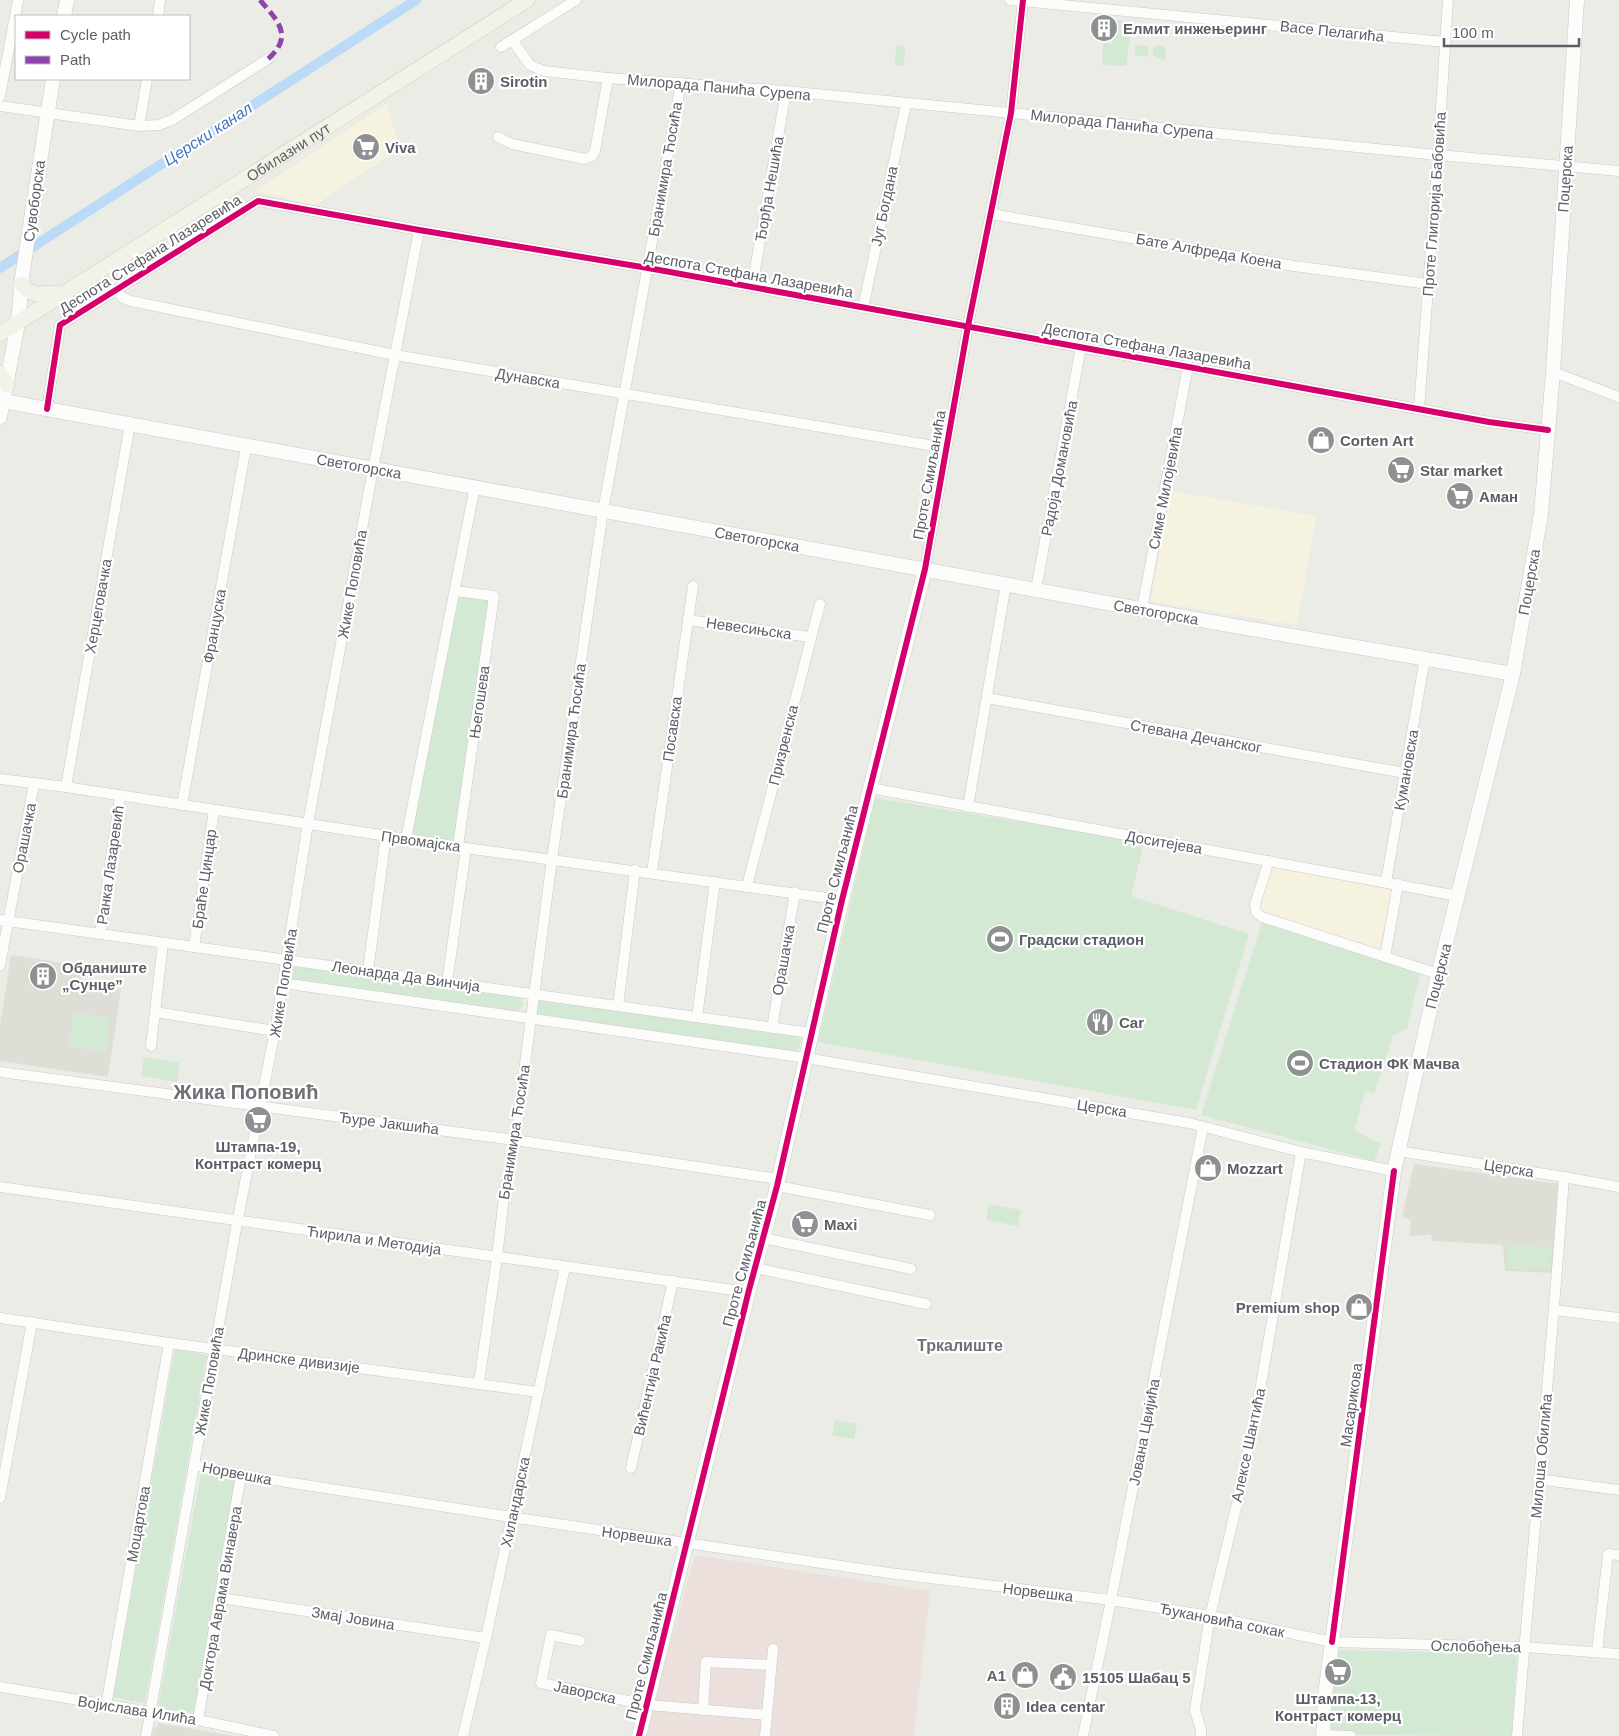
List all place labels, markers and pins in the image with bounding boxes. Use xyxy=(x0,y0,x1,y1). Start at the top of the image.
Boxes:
building icon: Елмит инжењеринг xyxy=(1089,13,1119,43)
place label: Елмит инжењеринг xyxy=(1123,20,1267,37)
building icon: Sirotin xyxy=(466,66,496,96)
place label: Sirotin xyxy=(500,73,548,90)
supermarket icon: Viva xyxy=(351,132,381,162)
place label: Viva xyxy=(385,139,416,156)
shop icon: Corten Art xyxy=(1306,425,1336,455)
place label: Corten Art xyxy=(1340,432,1414,449)
supermarket icon: Star market xyxy=(1386,455,1416,485)
place label: Star market xyxy=(1420,462,1503,479)
supermarket icon: Аман xyxy=(1445,481,1475,511)
place label: Аман xyxy=(1479,488,1518,505)
sports icon: Градски стадион xyxy=(985,924,1015,954)
place label: Градски стадион xyxy=(1019,931,1144,948)
place label: Обданиште „Сунце” xyxy=(62,959,147,993)
building icon: Обданиште „Сунце” xyxy=(28,961,58,991)
restaurant icon: Car xyxy=(1085,1007,1115,1037)
place label: Car xyxy=(1119,1014,1144,1031)
sports icon: Стадион ФК Мачва xyxy=(1285,1048,1315,1078)
place label: Стадион ФК Мачва xyxy=(1319,1055,1460,1072)
supermarket icon: Штампа-19, Контраст комерц xyxy=(243,1105,273,1135)
place label: Штампа-19, Контраст комерц xyxy=(195,1138,322,1172)
shop icon: Mozzart xyxy=(1193,1153,1223,1183)
place label: Mozzart xyxy=(1227,1160,1283,1177)
supermarket icon: Maxi xyxy=(790,1209,820,1239)
place label: Maxi xyxy=(824,1216,857,1233)
shop icon: Premium shop xyxy=(1344,1292,1374,1322)
place label: Premium shop xyxy=(1236,1299,1340,1316)
supermarket icon: Штампа-13, Контраст комерц xyxy=(1323,1657,1353,1687)
shop icon: A1 xyxy=(1010,1660,1040,1690)
public building icon: 15105 Шабац 5 xyxy=(1048,1662,1078,1692)
place label: A1 xyxy=(987,1667,1006,1684)
place label: 15105 Шабац 5 xyxy=(1082,1669,1191,1686)
place label: Штампа-13, Контраст комерц xyxy=(1275,1690,1402,1724)
building icon: Idea centar xyxy=(992,1691,1022,1721)
place label: Idea centar xyxy=(1026,1698,1105,1715)

